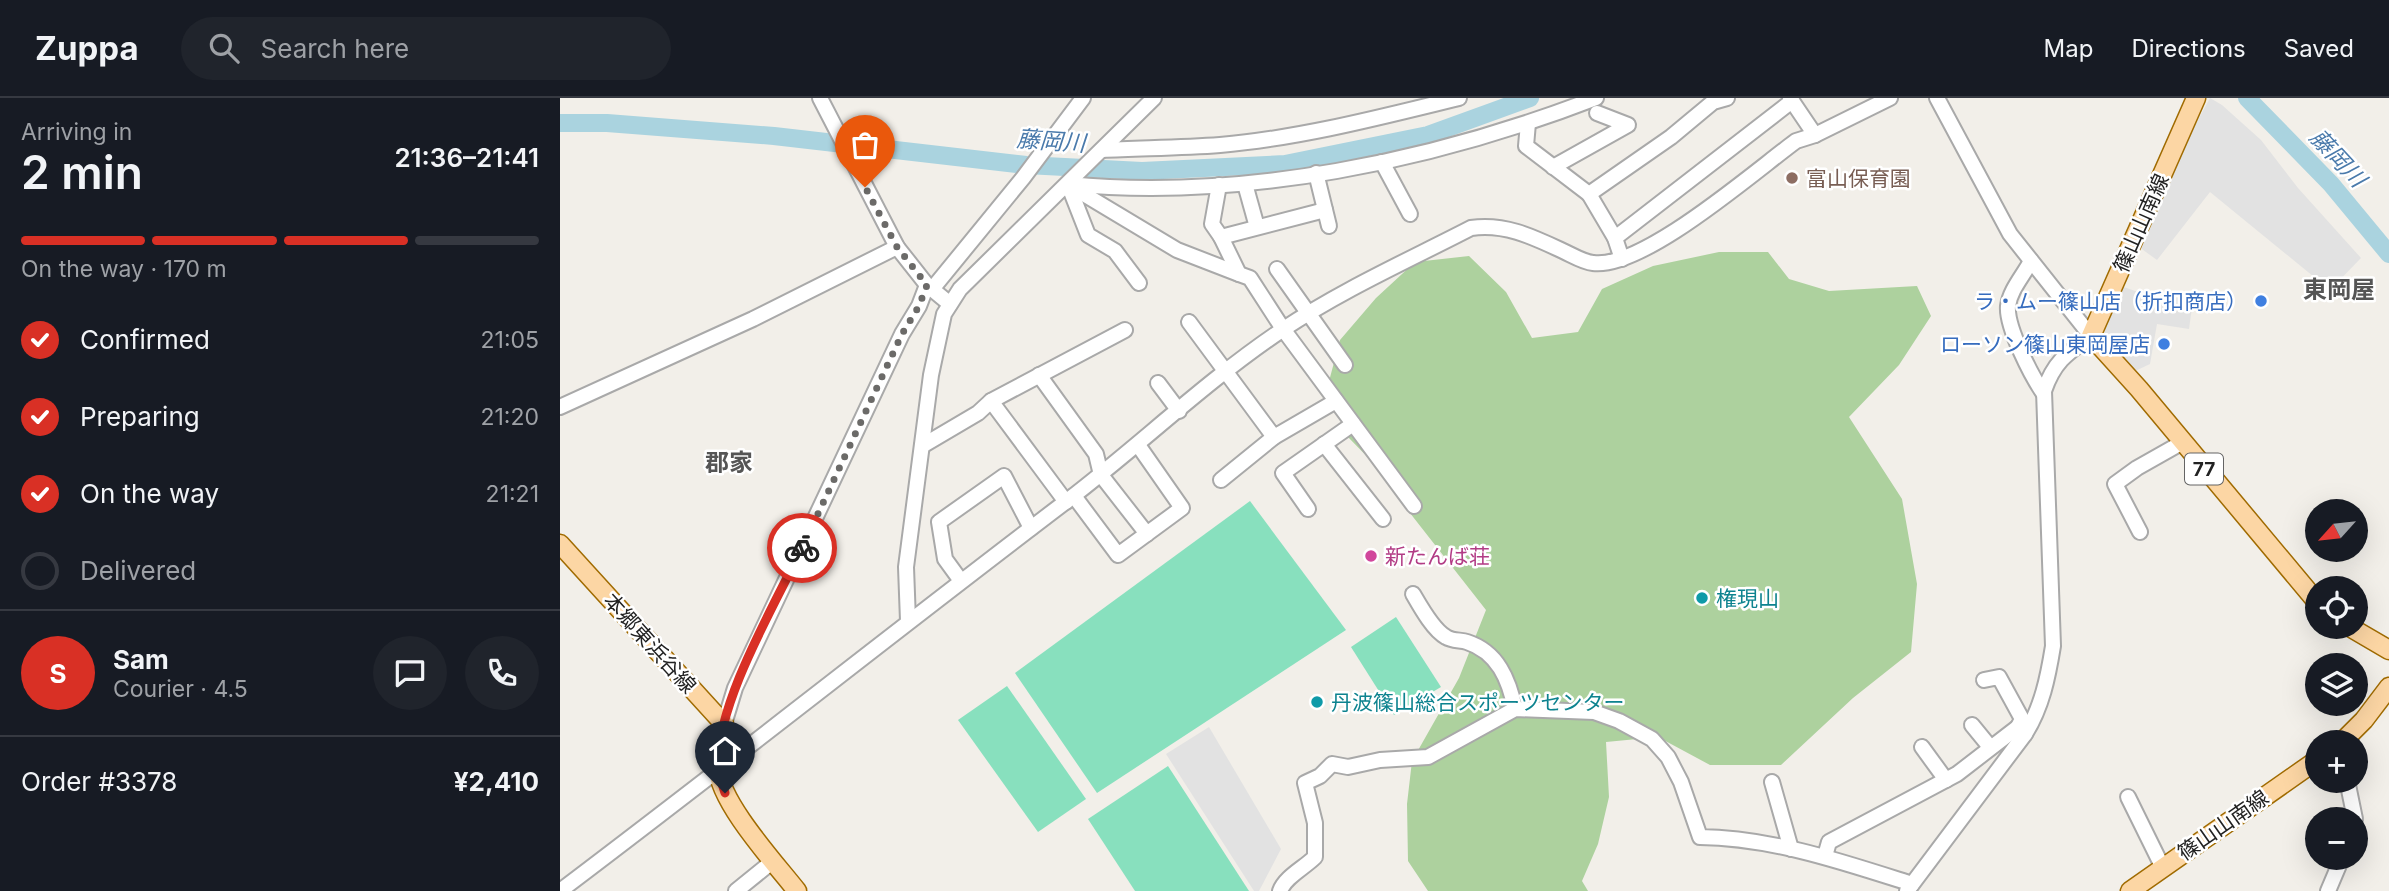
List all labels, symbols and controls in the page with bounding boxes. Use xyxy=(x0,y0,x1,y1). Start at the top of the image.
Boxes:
search box xyxy=(181,17,671,80)
text: Zuppa xyxy=(35,28,139,68)
icon: search xyxy=(205,29,243,67)
text: Search here xyxy=(261,33,409,64)
text: Map xyxy=(2044,34,2093,63)
text: Directions xyxy=(2131,34,2246,63)
text: Saved xyxy=(2284,34,2354,63)
pin xyxy=(835,115,895,187)
text: Arriving in xyxy=(21,118,132,146)
water label: 藤岡川 xyxy=(2304,123,2374,195)
water label: 藤岡川 xyxy=(1016,125,1089,158)
icon: bag xyxy=(846,126,884,164)
text: 21:36–21:41 xyxy=(394,142,539,173)
text: 2 min xyxy=(21,144,143,200)
place label: 富山保育園 xyxy=(1806,166,1911,191)
marker: 富山保育園 xyxy=(1784,170,1800,186)
street label: 篠山山南線 xyxy=(2108,170,2174,276)
text: On the way · 170 m xyxy=(21,255,227,283)
district label: 東岡屋 xyxy=(2303,275,2375,304)
place label: ラ・ムー篠山店（折扣商店） xyxy=(1974,289,2247,314)
marker: ラ・ムー篠山店（折扣商店） xyxy=(2253,293,2269,309)
icon: check xyxy=(21,321,59,359)
text: Confirmed xyxy=(80,324,210,355)
text: 21:05 xyxy=(481,326,539,354)
place label: ローソン篠山東岡屋店 xyxy=(1940,332,2150,357)
marker: ローソン篠山東岡屋店 xyxy=(2156,336,2172,352)
icon: check xyxy=(21,398,59,436)
text: Preparing xyxy=(80,401,200,432)
text: 21:20 xyxy=(480,403,539,431)
district label: 郡家 xyxy=(705,448,753,477)
road number: 77 xyxy=(2185,454,2223,484)
icon: check xyxy=(21,475,59,513)
text: On the way xyxy=(80,478,219,509)
text: 21:21 xyxy=(486,480,539,508)
north arrow xyxy=(2305,499,2368,562)
map controls xyxy=(2305,499,2368,870)
courier xyxy=(767,513,837,583)
icon: bike xyxy=(783,529,821,567)
place label: 新たんば荘 xyxy=(1385,544,1490,569)
marker: 新たんば荘 xyxy=(1363,548,1379,564)
text: Delivered xyxy=(80,555,196,586)
button: locate xyxy=(2305,576,2368,639)
place label: 権現山 xyxy=(1716,586,1779,611)
street label: 本郷東浜谷線 xyxy=(599,588,701,698)
marker: 権現山 xyxy=(1694,590,1710,606)
button: chat xyxy=(373,636,447,710)
button: phone xyxy=(465,636,539,710)
text: Sam xyxy=(113,644,169,675)
button: layers xyxy=(2305,653,2368,716)
text: S xyxy=(49,658,67,689)
text: Courier · 4.5 xyxy=(113,675,248,703)
place label: 丹波篠山総合スポーツセンター xyxy=(1331,690,1625,715)
marker: 丹波篠山総合スポーツセンター xyxy=(1309,694,1325,710)
pin xyxy=(695,721,755,793)
button: + xyxy=(2305,730,2368,793)
icon: home xyxy=(706,732,744,770)
text: Order #3378 xyxy=(21,766,177,797)
text: ¥2,410 xyxy=(454,766,539,797)
street label: 篠山山南線 xyxy=(2173,785,2273,865)
button: − xyxy=(2305,807,2368,870)

